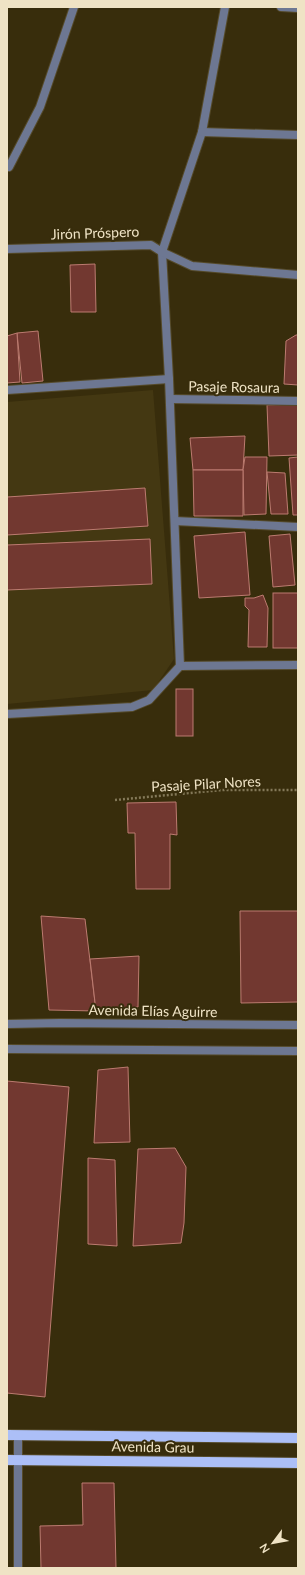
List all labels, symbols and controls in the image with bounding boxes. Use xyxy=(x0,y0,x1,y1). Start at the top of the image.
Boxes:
street label: Jirón Próspero xyxy=(51,222,139,243)
street label: Pasaje Rosaura xyxy=(188,377,280,396)
street label: Pasaje Pilar Nores xyxy=(151,772,261,795)
street label: Avenida Elías Aguirre xyxy=(88,1001,218,1020)
street label: Avenida Grau xyxy=(111,1437,195,1456)
north arrow xyxy=(253,1523,293,1563)
text: N xyxy=(256,1542,272,1556)

